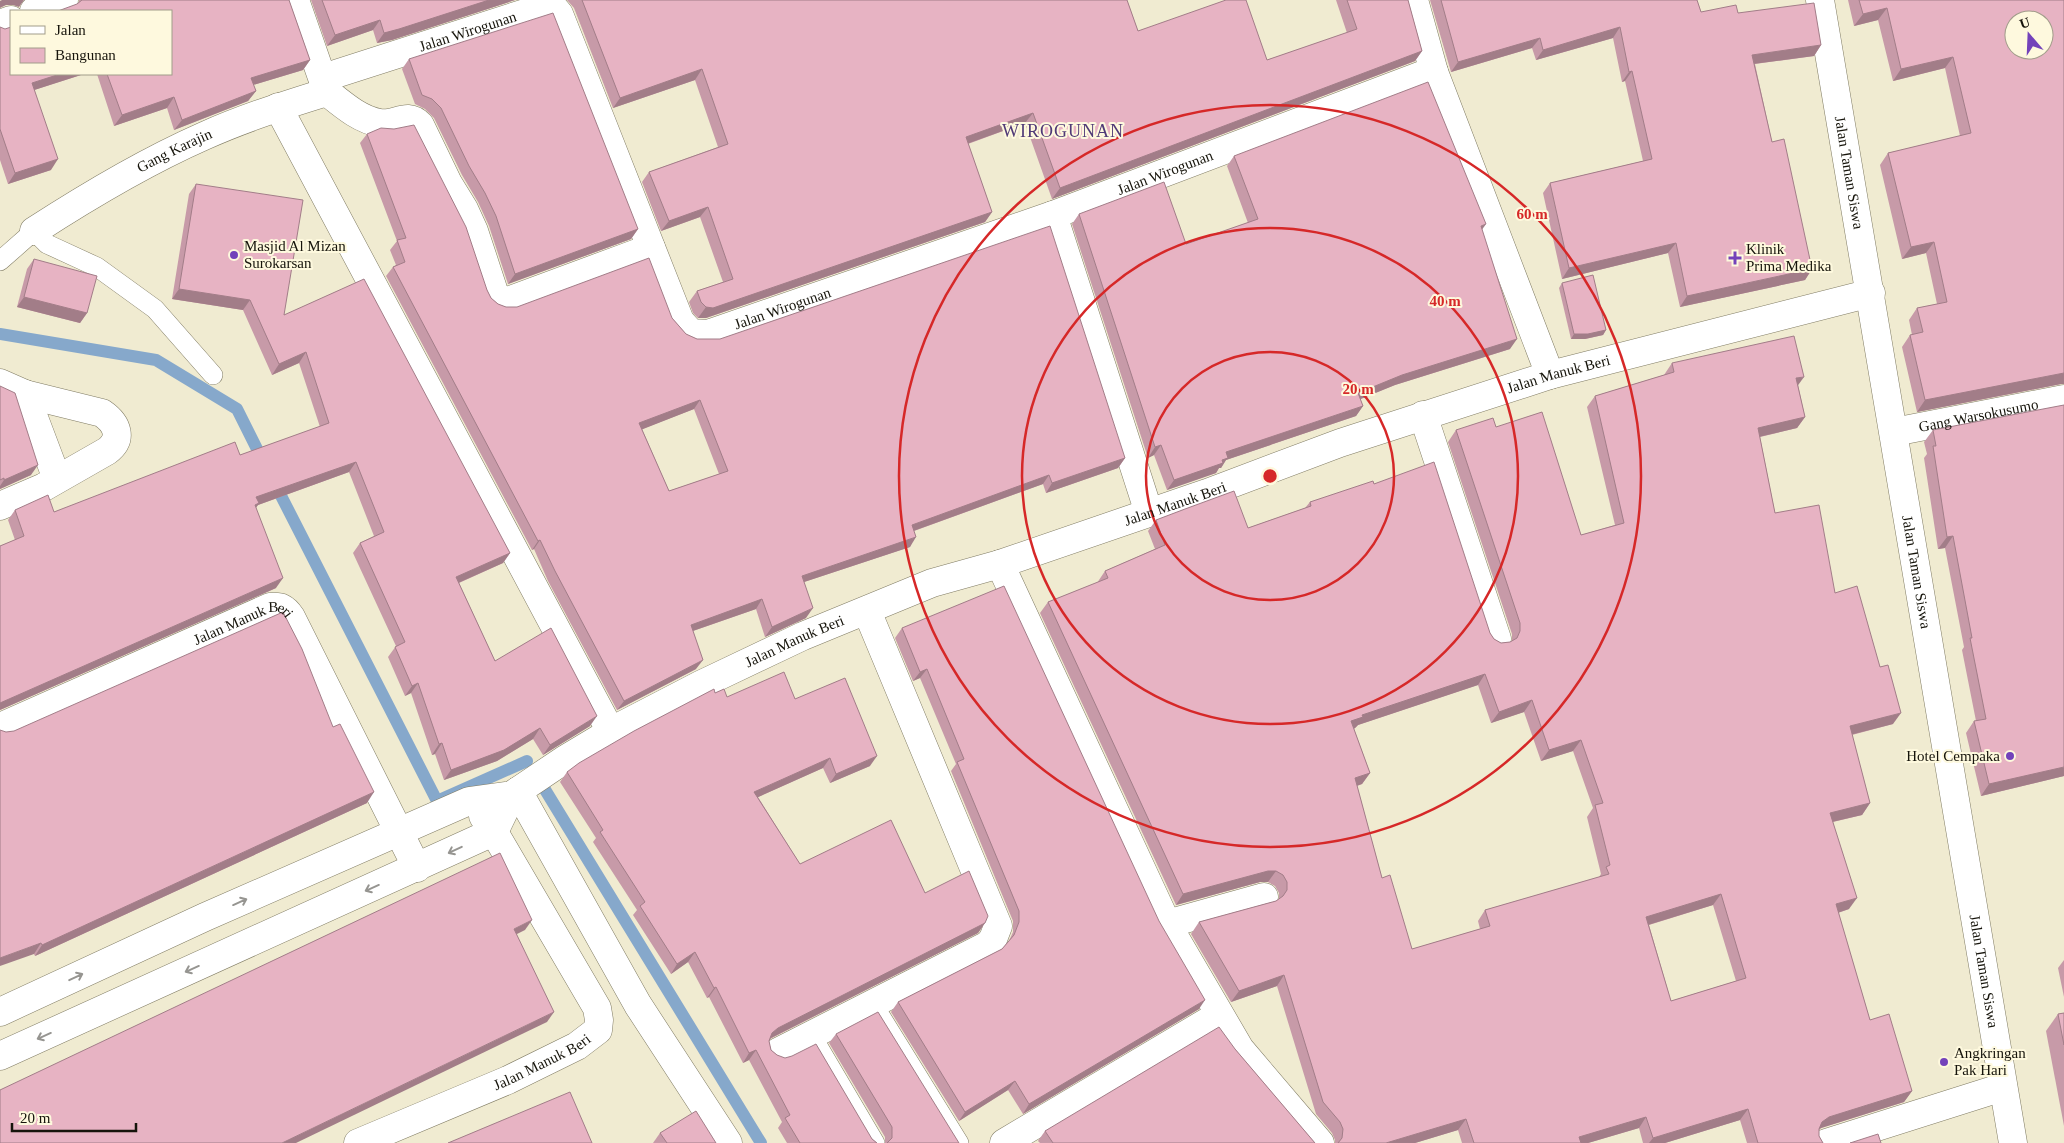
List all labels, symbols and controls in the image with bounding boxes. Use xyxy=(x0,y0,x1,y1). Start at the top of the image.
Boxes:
street label: Jalan Wirogunan xyxy=(417,8,519,55)
legend xyxy=(10,10,172,75)
north arrow xyxy=(2004,10,2054,60)
text: U xyxy=(2018,14,2032,32)
text: Jalan xyxy=(55,22,86,38)
text: Bangunan xyxy=(55,47,116,63)
street label: Jalan Taman Siswa xyxy=(1832,115,1867,231)
district label: WIROGUNAN xyxy=(1002,121,1124,141)
street label: Gang Karajin xyxy=(134,125,215,176)
street label: Jalan Wirogunan xyxy=(1115,147,1216,198)
text: 60 m xyxy=(1516,206,1548,222)
place label: Masjid Al Mizan Surokarsan xyxy=(244,238,346,271)
place label: Klinik Prima Medika xyxy=(1746,241,1832,274)
marker: Masjid Al Mizan Surokarsan xyxy=(228,249,240,261)
marker: Klinik Prima Medika xyxy=(1728,251,1742,265)
street label: Jalan Wirogunan xyxy=(732,284,833,332)
text: 40 m xyxy=(1429,293,1461,309)
street label: Jalan Manuk Beri xyxy=(1505,352,1612,396)
text: 20 m xyxy=(1342,381,1374,397)
street label: Gang Warsokusumo xyxy=(1917,396,2040,435)
centre of rings xyxy=(1261,467,1279,485)
street label: Jalan Manuk Beri xyxy=(1122,479,1228,529)
street label: Jalan Taman Siswa xyxy=(1899,514,1934,630)
street label: Jalan Manuk Beri xyxy=(191,599,297,648)
street label: Jalan Manuk Beri xyxy=(742,612,846,670)
place label: Hotel Cempaka xyxy=(1906,748,2000,764)
marker: Hotel Cempaka xyxy=(2004,750,2016,762)
one-way arrow xyxy=(448,846,463,855)
one-way arrow xyxy=(365,883,380,893)
one-way arrow xyxy=(232,897,247,907)
street label: Jalan Taman Siswa xyxy=(1967,913,2001,1029)
one-way arrow xyxy=(185,965,200,974)
one-way arrow xyxy=(68,972,83,981)
street label: Jalan Manuk Beri xyxy=(491,1031,594,1093)
one-way arrow xyxy=(37,1032,52,1041)
place label: Angkringan Pak Hari xyxy=(1954,1045,2026,1078)
marker: Angkringan Pak Hari xyxy=(1938,1056,1950,1068)
scale bar xyxy=(12,1100,136,1132)
text: 20 m xyxy=(20,1110,51,1126)

